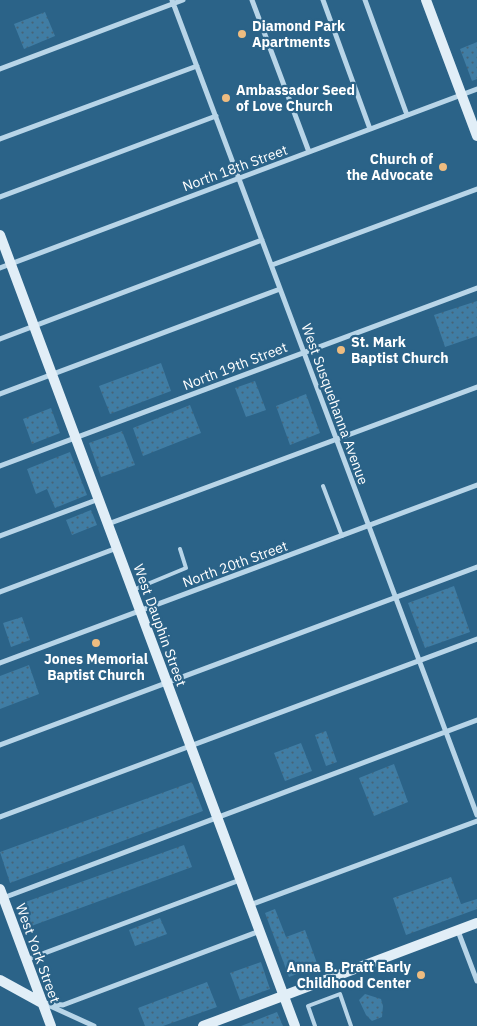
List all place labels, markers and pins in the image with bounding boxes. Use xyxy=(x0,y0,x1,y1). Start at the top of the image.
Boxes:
place label: Diamond Park Apartments xyxy=(252,17,346,51)
marker: Diamond Park Apartments xyxy=(236,28,248,40)
place label: Ambassador Seed of Love Church xyxy=(236,81,355,115)
marker: Ambassador Seed of Love Church xyxy=(220,92,232,104)
place label: Church of the Advocate xyxy=(346,150,433,184)
marker: Church of the Advocate xyxy=(437,161,449,173)
place label: St. Mark Baptist Church xyxy=(351,333,449,367)
marker: St. Mark Baptist Church xyxy=(335,344,347,356)
marker: Jones Memorial Baptist Church xyxy=(90,637,102,649)
place label: Jones Memorial Baptist Church xyxy=(44,650,148,684)
place label: Anna B. Pratt Early Childhood Center xyxy=(287,958,412,992)
marker: Anna B. Pratt Early Childhood Center xyxy=(415,969,427,981)

